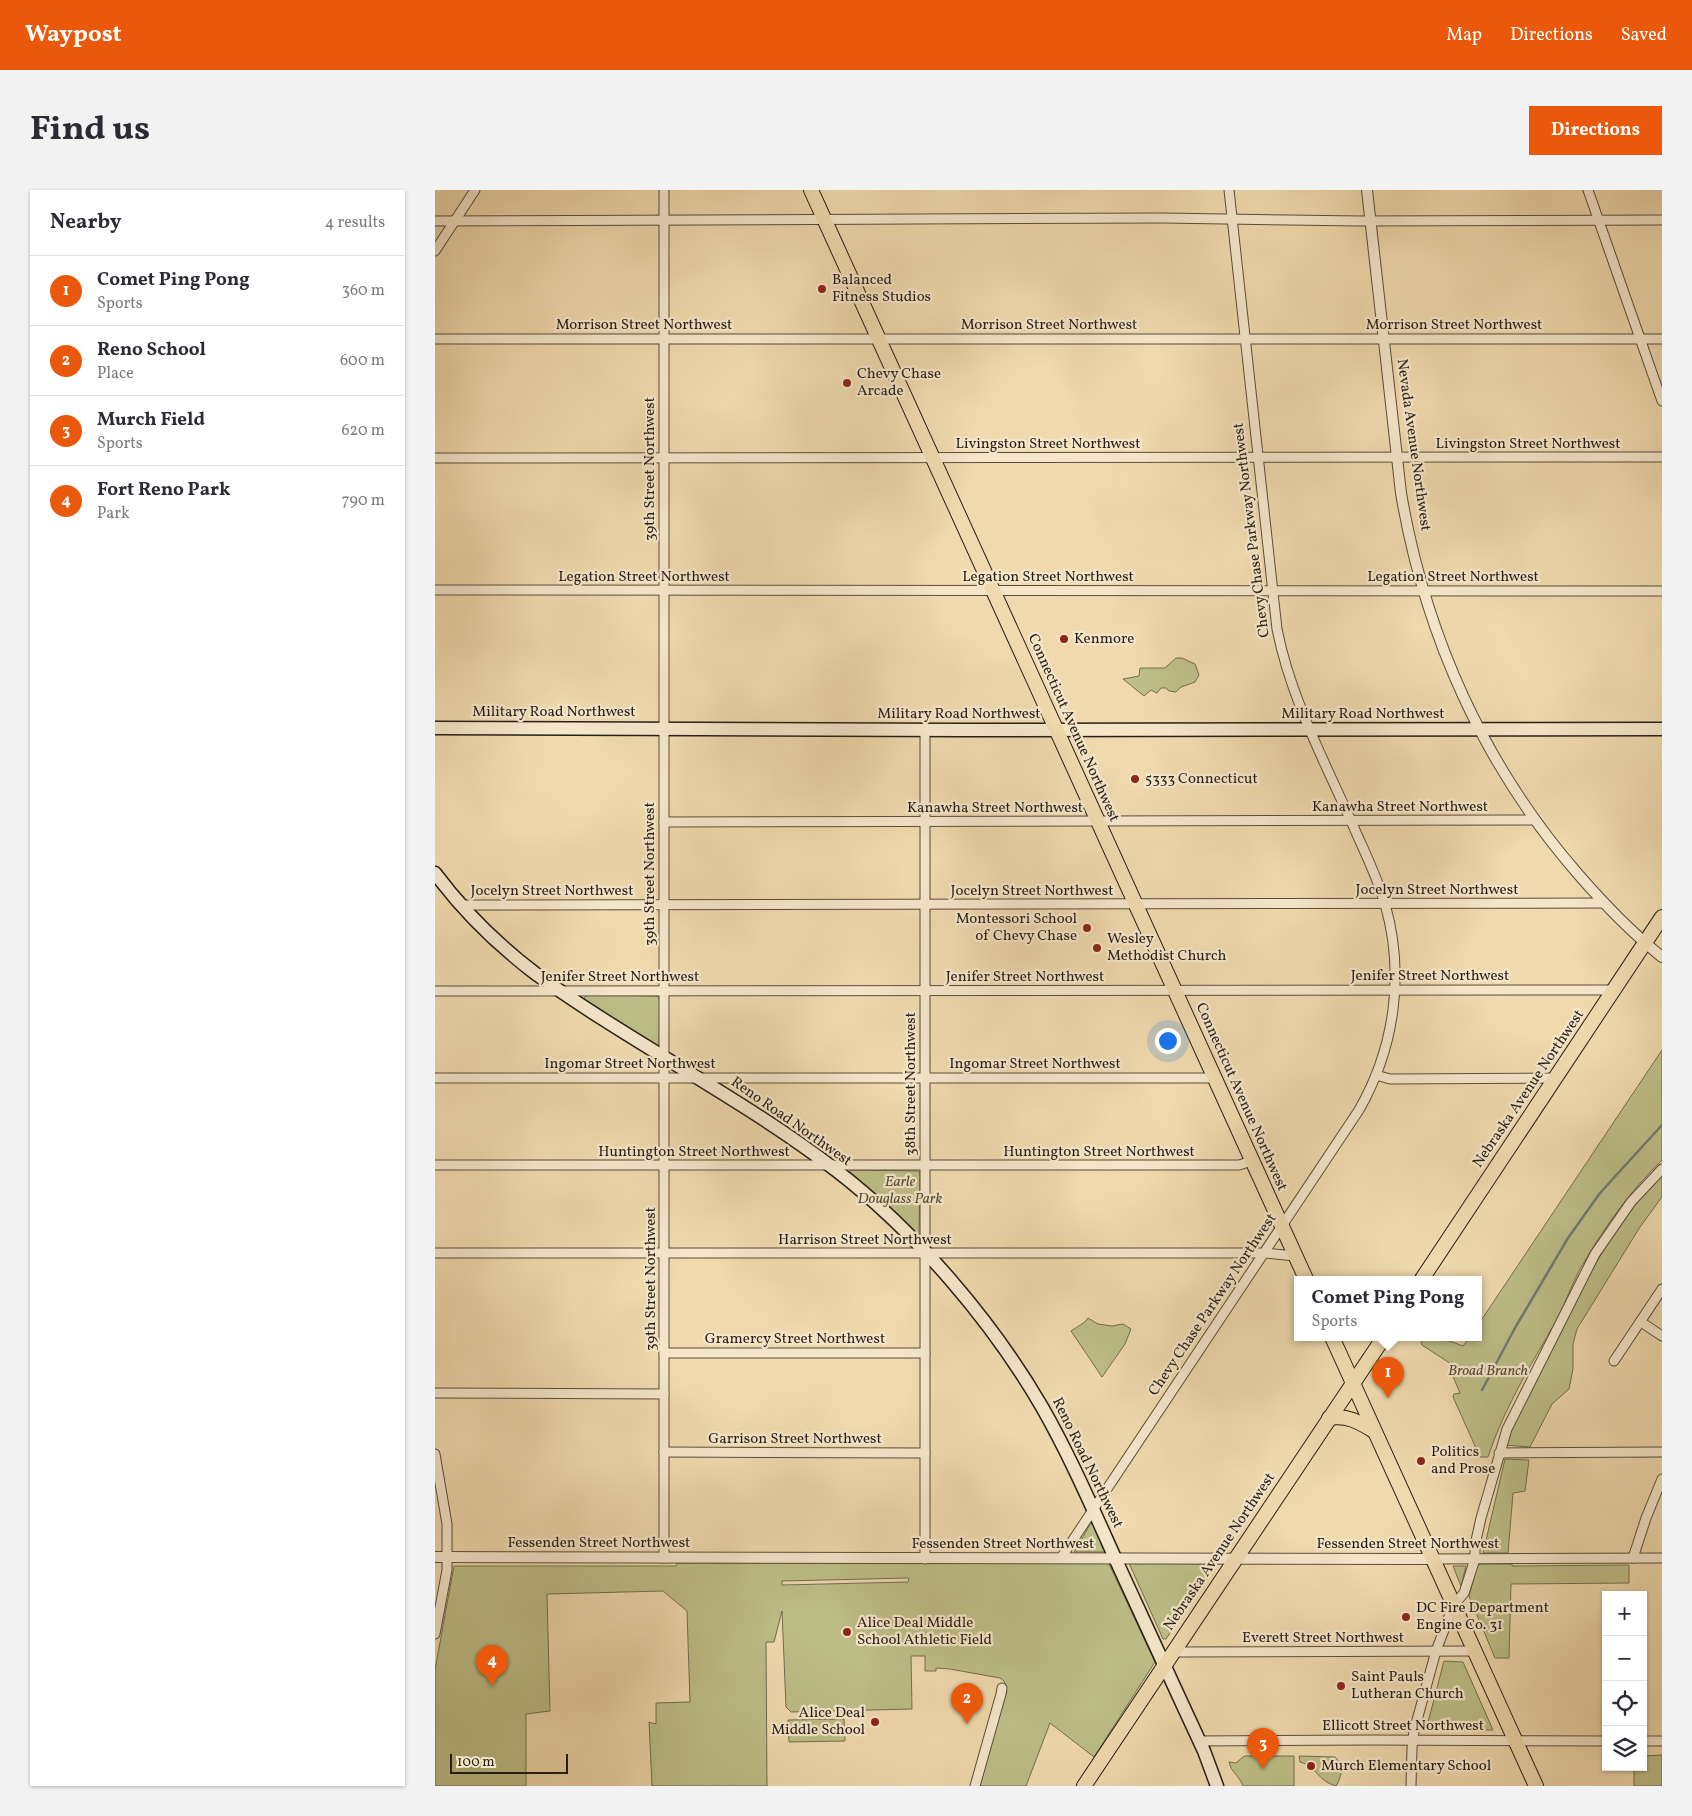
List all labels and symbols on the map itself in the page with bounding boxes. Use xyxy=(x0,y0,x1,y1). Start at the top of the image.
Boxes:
place label: Balanced Fitness Studios xyxy=(832,270,931,308)
marker: Balanced Fitness Studios xyxy=(816,283,828,295)
street label: Morrison Street Northwest xyxy=(556,315,732,336)
street label: Morrison Street Northwest xyxy=(961,315,1137,336)
street label: Morrison Street Northwest xyxy=(1366,315,1542,336)
street label: Nevada Avenue Northwest xyxy=(1391,358,1435,532)
place label: Chevy Chase Arcade xyxy=(857,364,941,402)
marker: Chevy Chase Arcade xyxy=(841,377,853,389)
street label: 39th Street Northwest xyxy=(640,397,661,541)
street label: Chevy Chase Parkway Northwest xyxy=(1228,421,1276,639)
street label: Livingston Street Northwest xyxy=(955,434,1141,455)
street label: Livingston Street Northwest xyxy=(1435,434,1621,455)
street label: Legation Street Northwest xyxy=(558,567,730,588)
street label: Legation Street Northwest xyxy=(962,567,1134,588)
street label: Legation Street Northwest xyxy=(1367,567,1539,588)
place label: Kenmore xyxy=(1074,629,1134,650)
street label: Connecticut Avenue Northwest xyxy=(1022,631,1124,825)
marker: Kenmore xyxy=(1058,633,1070,645)
street label: Military Road Northwest xyxy=(472,702,636,723)
street label: Military Road Northwest xyxy=(877,704,1041,725)
street label: Military Road Northwest xyxy=(1281,704,1445,725)
place label: 5333 Connecticut xyxy=(1145,769,1258,790)
marker: 5333 Connecticut xyxy=(1129,773,1141,785)
street label: Kanawha Street Northwest xyxy=(1312,797,1488,818)
street label: Kanawha Street Northwest xyxy=(907,798,1083,819)
street label: 39th Street Northwest xyxy=(640,802,661,946)
street label: Jocelyn Street Northwest xyxy=(1356,880,1518,901)
street label: Jocelyn Street Northwest xyxy=(471,881,633,902)
street label: Jocelyn Street Northwest xyxy=(951,881,1113,902)
place label: Montessori School of Chevy Chase xyxy=(956,909,1077,947)
marker: Montessori School of Chevy Chase xyxy=(1081,922,1093,934)
place label: Wesley Methodist Church xyxy=(1107,929,1226,967)
marker: Wesley Methodist Church xyxy=(1091,942,1103,954)
street label: Jenifer Street Northwest xyxy=(1351,966,1509,987)
street label: Jenifer Street Northwest xyxy=(541,967,699,988)
street label: Jenifer Street Northwest xyxy=(946,967,1104,988)
street label: Connecticut Avenue Northwest xyxy=(1190,1000,1292,1194)
street label: Nebraska Avenue Northwest xyxy=(1468,1006,1590,1172)
street label: 38th Street Northwest xyxy=(901,1012,922,1156)
your location xyxy=(1155,1028,1181,1054)
street label: Ingomar Street Northwest xyxy=(544,1054,716,1075)
street label: Ingomar Street Northwest xyxy=(949,1054,1121,1075)
street label: Reno Road Northwest xyxy=(726,1072,856,1172)
street label: Huntington Street Northwest xyxy=(598,1142,790,1163)
street label: Huntington Street Northwest xyxy=(1003,1142,1195,1163)
park label: Earle Douglass Park xyxy=(858,1172,942,1210)
street label: 39th Street Northwest xyxy=(641,1207,662,1351)
street label: Chevy Chase Parkway Northwest xyxy=(1144,1210,1282,1400)
street label: Harrison Street Northwest xyxy=(778,1230,952,1251)
street label: Gramercy Street Northwest xyxy=(705,1329,885,1350)
pin: 1 xyxy=(1372,1357,1404,1398)
park label: Broad Branch xyxy=(1448,1361,1528,1382)
street label: Reno Road Northwest xyxy=(1046,1394,1128,1532)
street label: Garrison Street Northwest xyxy=(708,1429,882,1450)
place label: Politics and Prose xyxy=(1431,1442,1495,1480)
marker: Politics and Prose xyxy=(1415,1455,1427,1467)
street label: Nebraska Avenue Northwest xyxy=(1159,1469,1281,1635)
street label: Fessenden Street Northwest xyxy=(508,1533,690,1554)
street label: Fessenden Street Northwest xyxy=(912,1534,1094,1555)
street label: Fessenden Street Northwest xyxy=(1317,1534,1499,1555)
place label: DC Fire Department Engine Co. 31 xyxy=(1416,1598,1549,1636)
marker: DC Fire Department Engine Co. 31 xyxy=(1400,1611,1412,1623)
place label: Alice Deal Middle School Athletic Field xyxy=(857,1613,992,1651)
marker: Alice Deal Middle School Athletic Field xyxy=(841,1626,853,1638)
street label: Everett Street Northwest xyxy=(1242,1628,1404,1649)
pin: 4 xyxy=(476,1645,508,1686)
place label: Saint Pauls Lutheran Church xyxy=(1351,1667,1464,1705)
marker: Saint Pauls Lutheran Church xyxy=(1335,1680,1347,1692)
pin: 2 xyxy=(951,1683,983,1724)
place label: Alice Deal Middle School xyxy=(771,1703,865,1741)
marker: Alice Deal Middle School xyxy=(869,1716,881,1728)
street label: Ellicott Street Northwest xyxy=(1322,1716,1484,1737)
pin: 3 xyxy=(1247,1728,1279,1769)
scale bar xyxy=(450,1751,567,1774)
place label: Murch Elementary School xyxy=(1321,1756,1491,1777)
marker: Murch Elementary School xyxy=(1305,1760,1317,1772)

